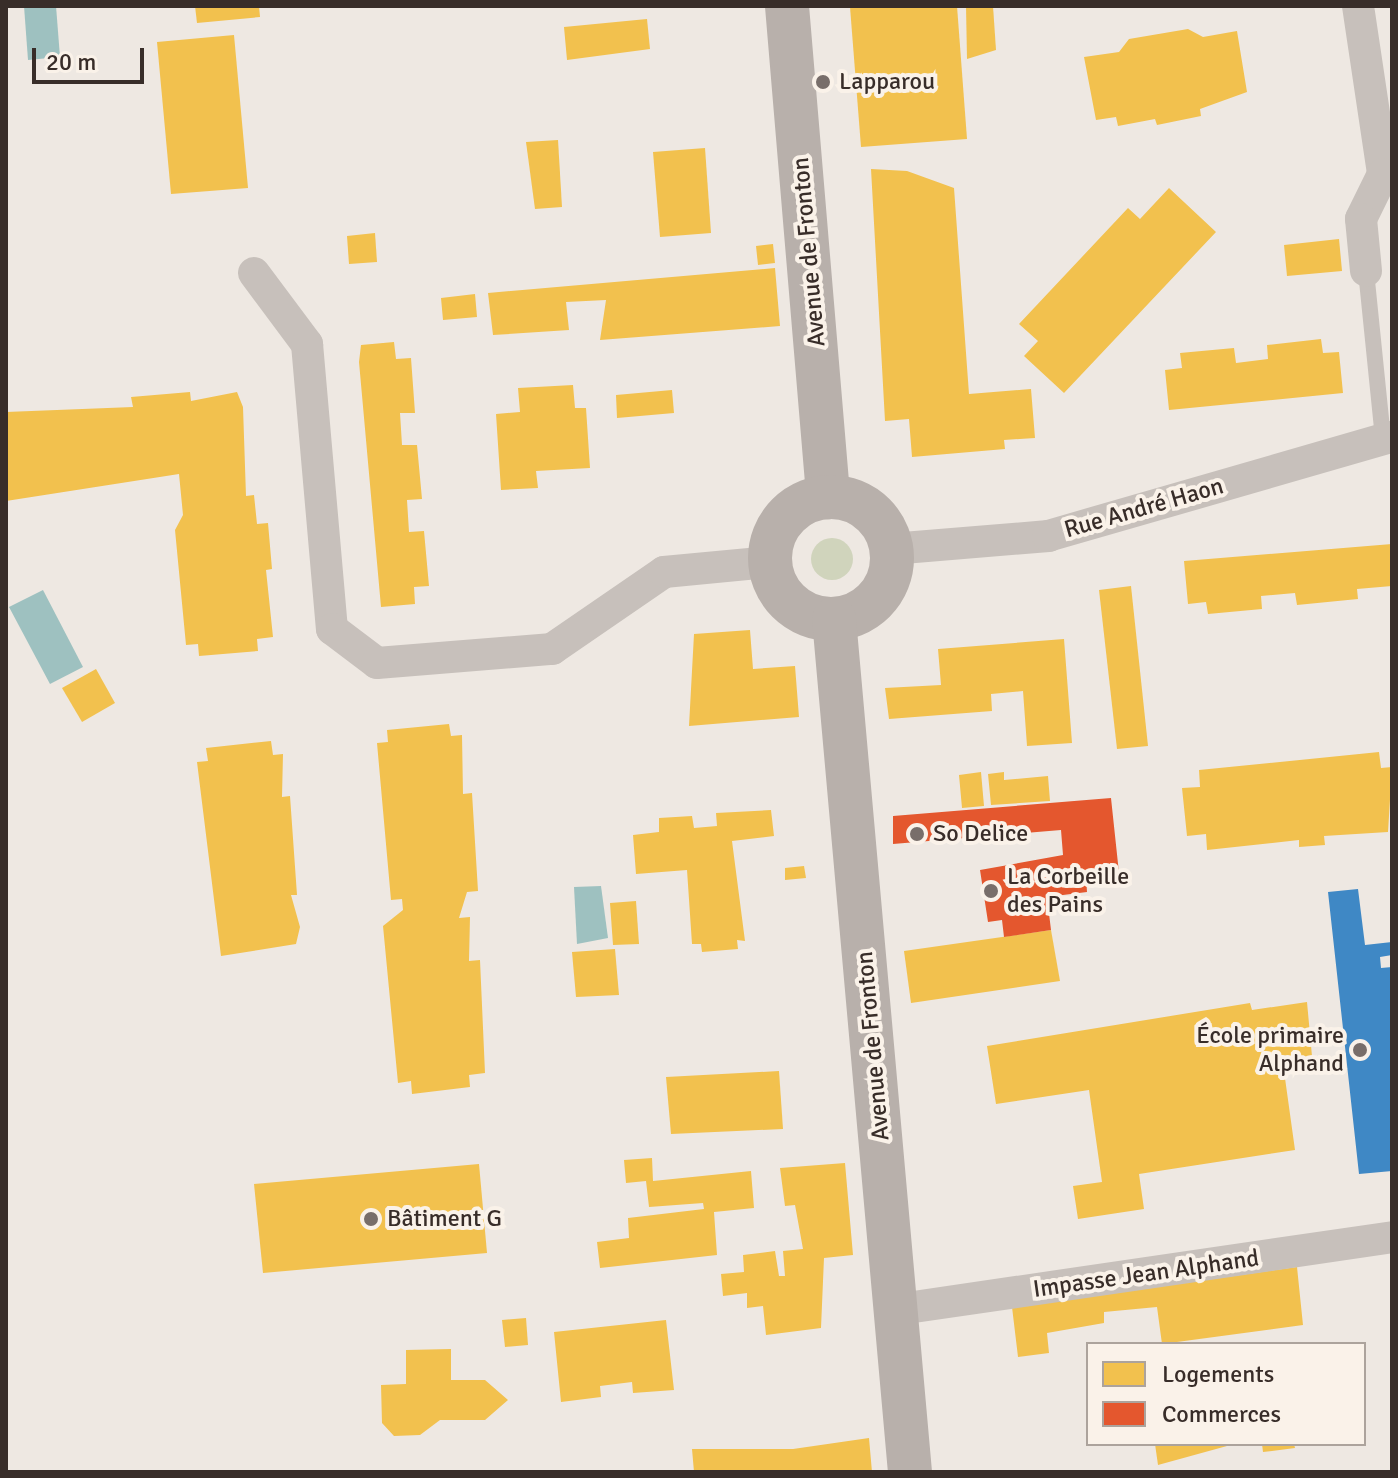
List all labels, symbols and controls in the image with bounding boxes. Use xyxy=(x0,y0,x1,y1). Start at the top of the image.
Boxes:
scale bar xyxy=(36,32,148,82)
text: 20 m xyxy=(46,47,96,77)
place label: Lapparou xyxy=(839,68,935,96)
marker: Lapparou xyxy=(814,73,832,91)
street label: Avenue de Fronton xyxy=(786,156,832,348)
street label: Rue André Haon xyxy=(1061,472,1227,544)
place label: So Delice xyxy=(933,820,1028,848)
marker: So Delice xyxy=(908,825,926,843)
place label: La Corbeille des Pains xyxy=(1007,863,1129,919)
marker: La Corbeille des Pains xyxy=(982,882,1000,900)
street label: Avenue de Fronton xyxy=(850,950,896,1142)
place label: École primaire Alphand xyxy=(1196,1022,1344,1078)
marker: École primaire Alphand xyxy=(1351,1041,1369,1059)
place label: Bâtiment G xyxy=(387,1205,502,1233)
marker: Bâtiment G xyxy=(362,1210,380,1228)
street label: Impasse Jean Alphand xyxy=(1031,1244,1261,1304)
legend xyxy=(1086,1342,1366,1446)
text: Logements xyxy=(1162,1359,1274,1389)
text: Commerces xyxy=(1162,1399,1281,1429)

